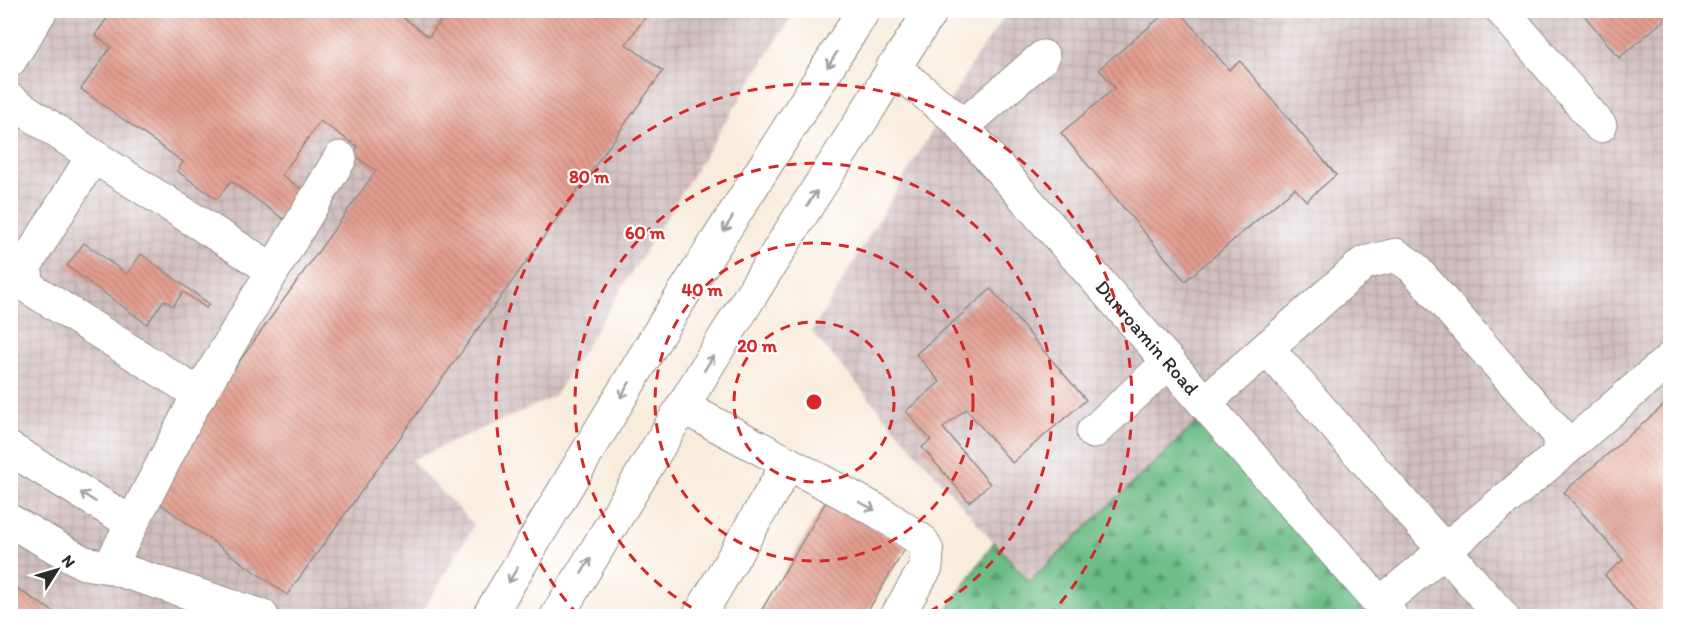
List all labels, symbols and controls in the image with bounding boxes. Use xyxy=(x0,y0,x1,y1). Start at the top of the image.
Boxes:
one-way arrow xyxy=(826,51,838,68)
text: 80 m xyxy=(569,166,610,188)
one-way arrow xyxy=(805,189,818,206)
one-way arrow xyxy=(722,216,734,232)
text: 60 m xyxy=(625,222,666,244)
street label: Dunroamin Road xyxy=(1090,275,1204,400)
text: 40 m xyxy=(681,279,723,301)
text: 20 m xyxy=(737,335,778,357)
one-way arrow xyxy=(703,355,716,372)
one-way arrow xyxy=(618,381,630,398)
centre of rings xyxy=(804,392,824,412)
one-way arrow xyxy=(80,490,97,502)
one-way arrow xyxy=(858,500,875,512)
north arrow xyxy=(27,540,87,600)
text: N xyxy=(58,551,79,571)
one-way arrow xyxy=(581,558,593,575)
one-way arrow xyxy=(507,566,519,583)

